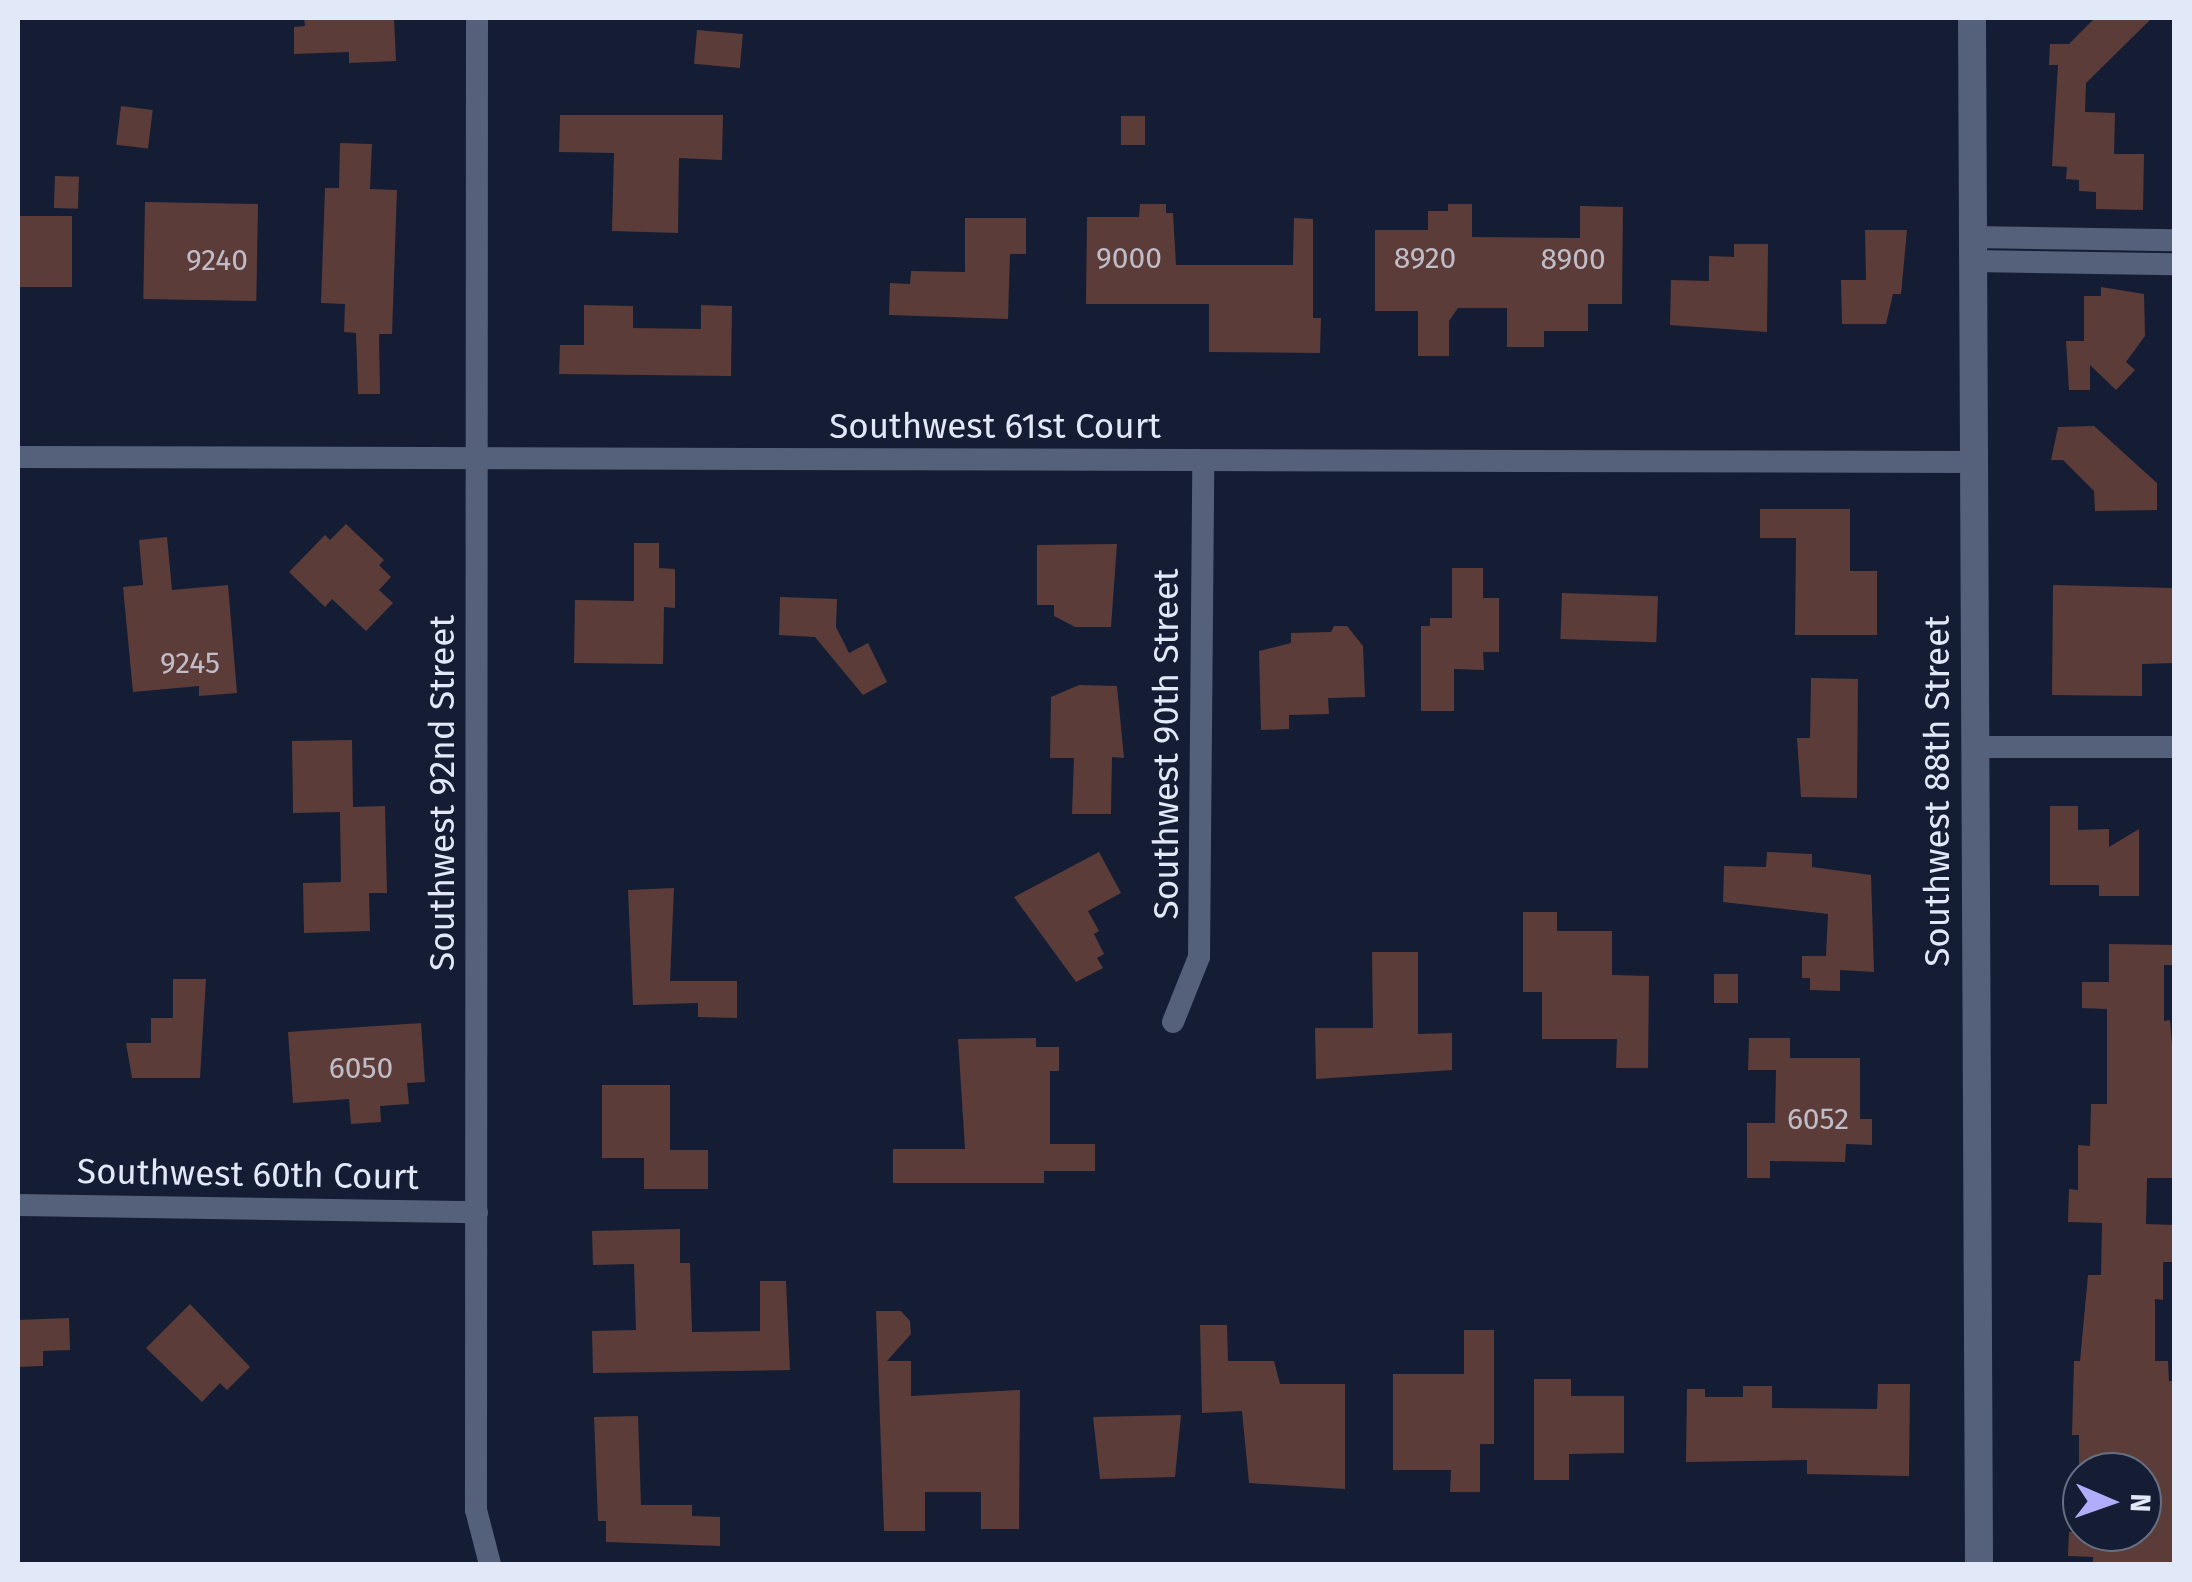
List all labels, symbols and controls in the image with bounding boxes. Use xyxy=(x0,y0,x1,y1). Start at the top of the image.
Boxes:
house number: 9000 xyxy=(1096,240,1162,276)
house number: 8920 xyxy=(1394,240,1456,276)
house number: 8900 xyxy=(1540,241,1606,277)
house number: 9240 xyxy=(186,242,248,278)
street label: Southwest 61st Court xyxy=(829,405,1161,447)
street label: Southwest 90th Street xyxy=(1145,569,1187,919)
street label: Southwest 92nd Street xyxy=(421,615,463,971)
street label: Southwest 88th Street xyxy=(1916,615,1958,967)
house number: 9245 xyxy=(160,645,220,681)
house number: 6050 xyxy=(329,1050,393,1086)
house number: 6052 xyxy=(1787,1101,1849,1137)
street label: Southwest 60th Court xyxy=(77,1150,419,1198)
north arrow xyxy=(2062,1452,2162,1552)
text: N xyxy=(2124,1493,2157,1513)

